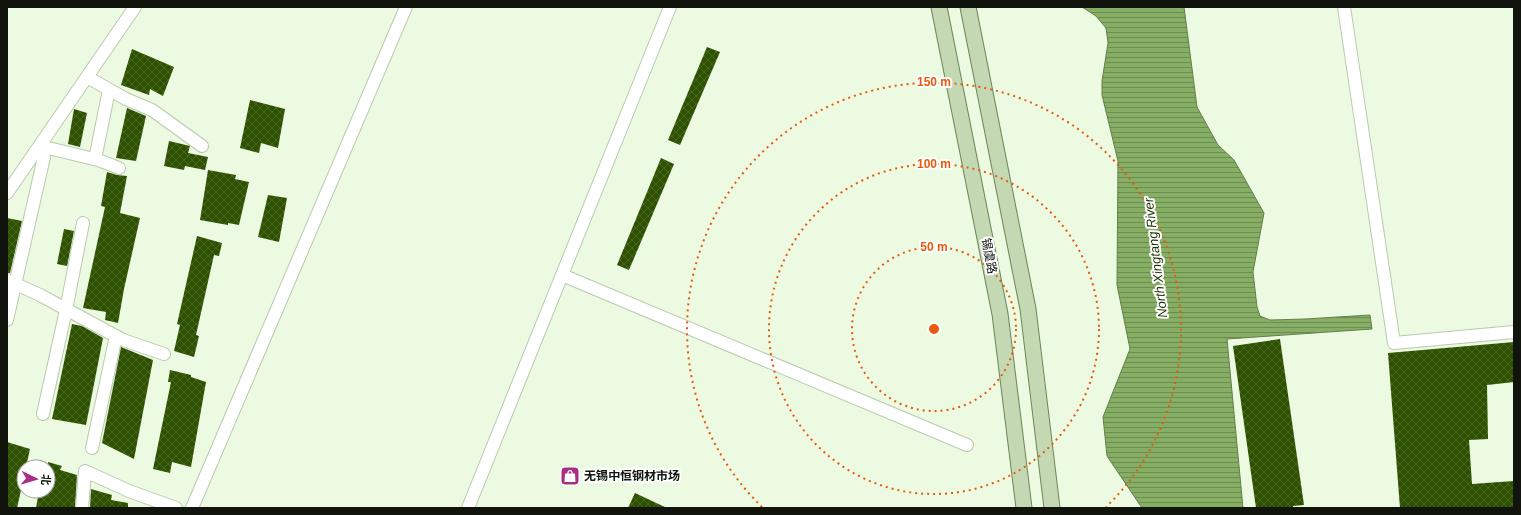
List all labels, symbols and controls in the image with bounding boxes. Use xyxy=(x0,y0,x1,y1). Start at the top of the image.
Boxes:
text: 150 m xyxy=(917,75,951,89)
text: 100 m xyxy=(917,157,951,171)
water label: North Xingtang River xyxy=(1141,196,1170,319)
street label: 锡虞路 xyxy=(979,237,999,275)
text: 50 m xyxy=(920,240,948,254)
centre of rings xyxy=(927,322,941,336)
north arrow xyxy=(16,459,56,499)
shop icon: 无锡中恒钢材市场 xyxy=(559,465,581,487)
place label: 无锡中恒钢材市场 xyxy=(584,469,680,483)
text: 北 xyxy=(40,474,52,486)

